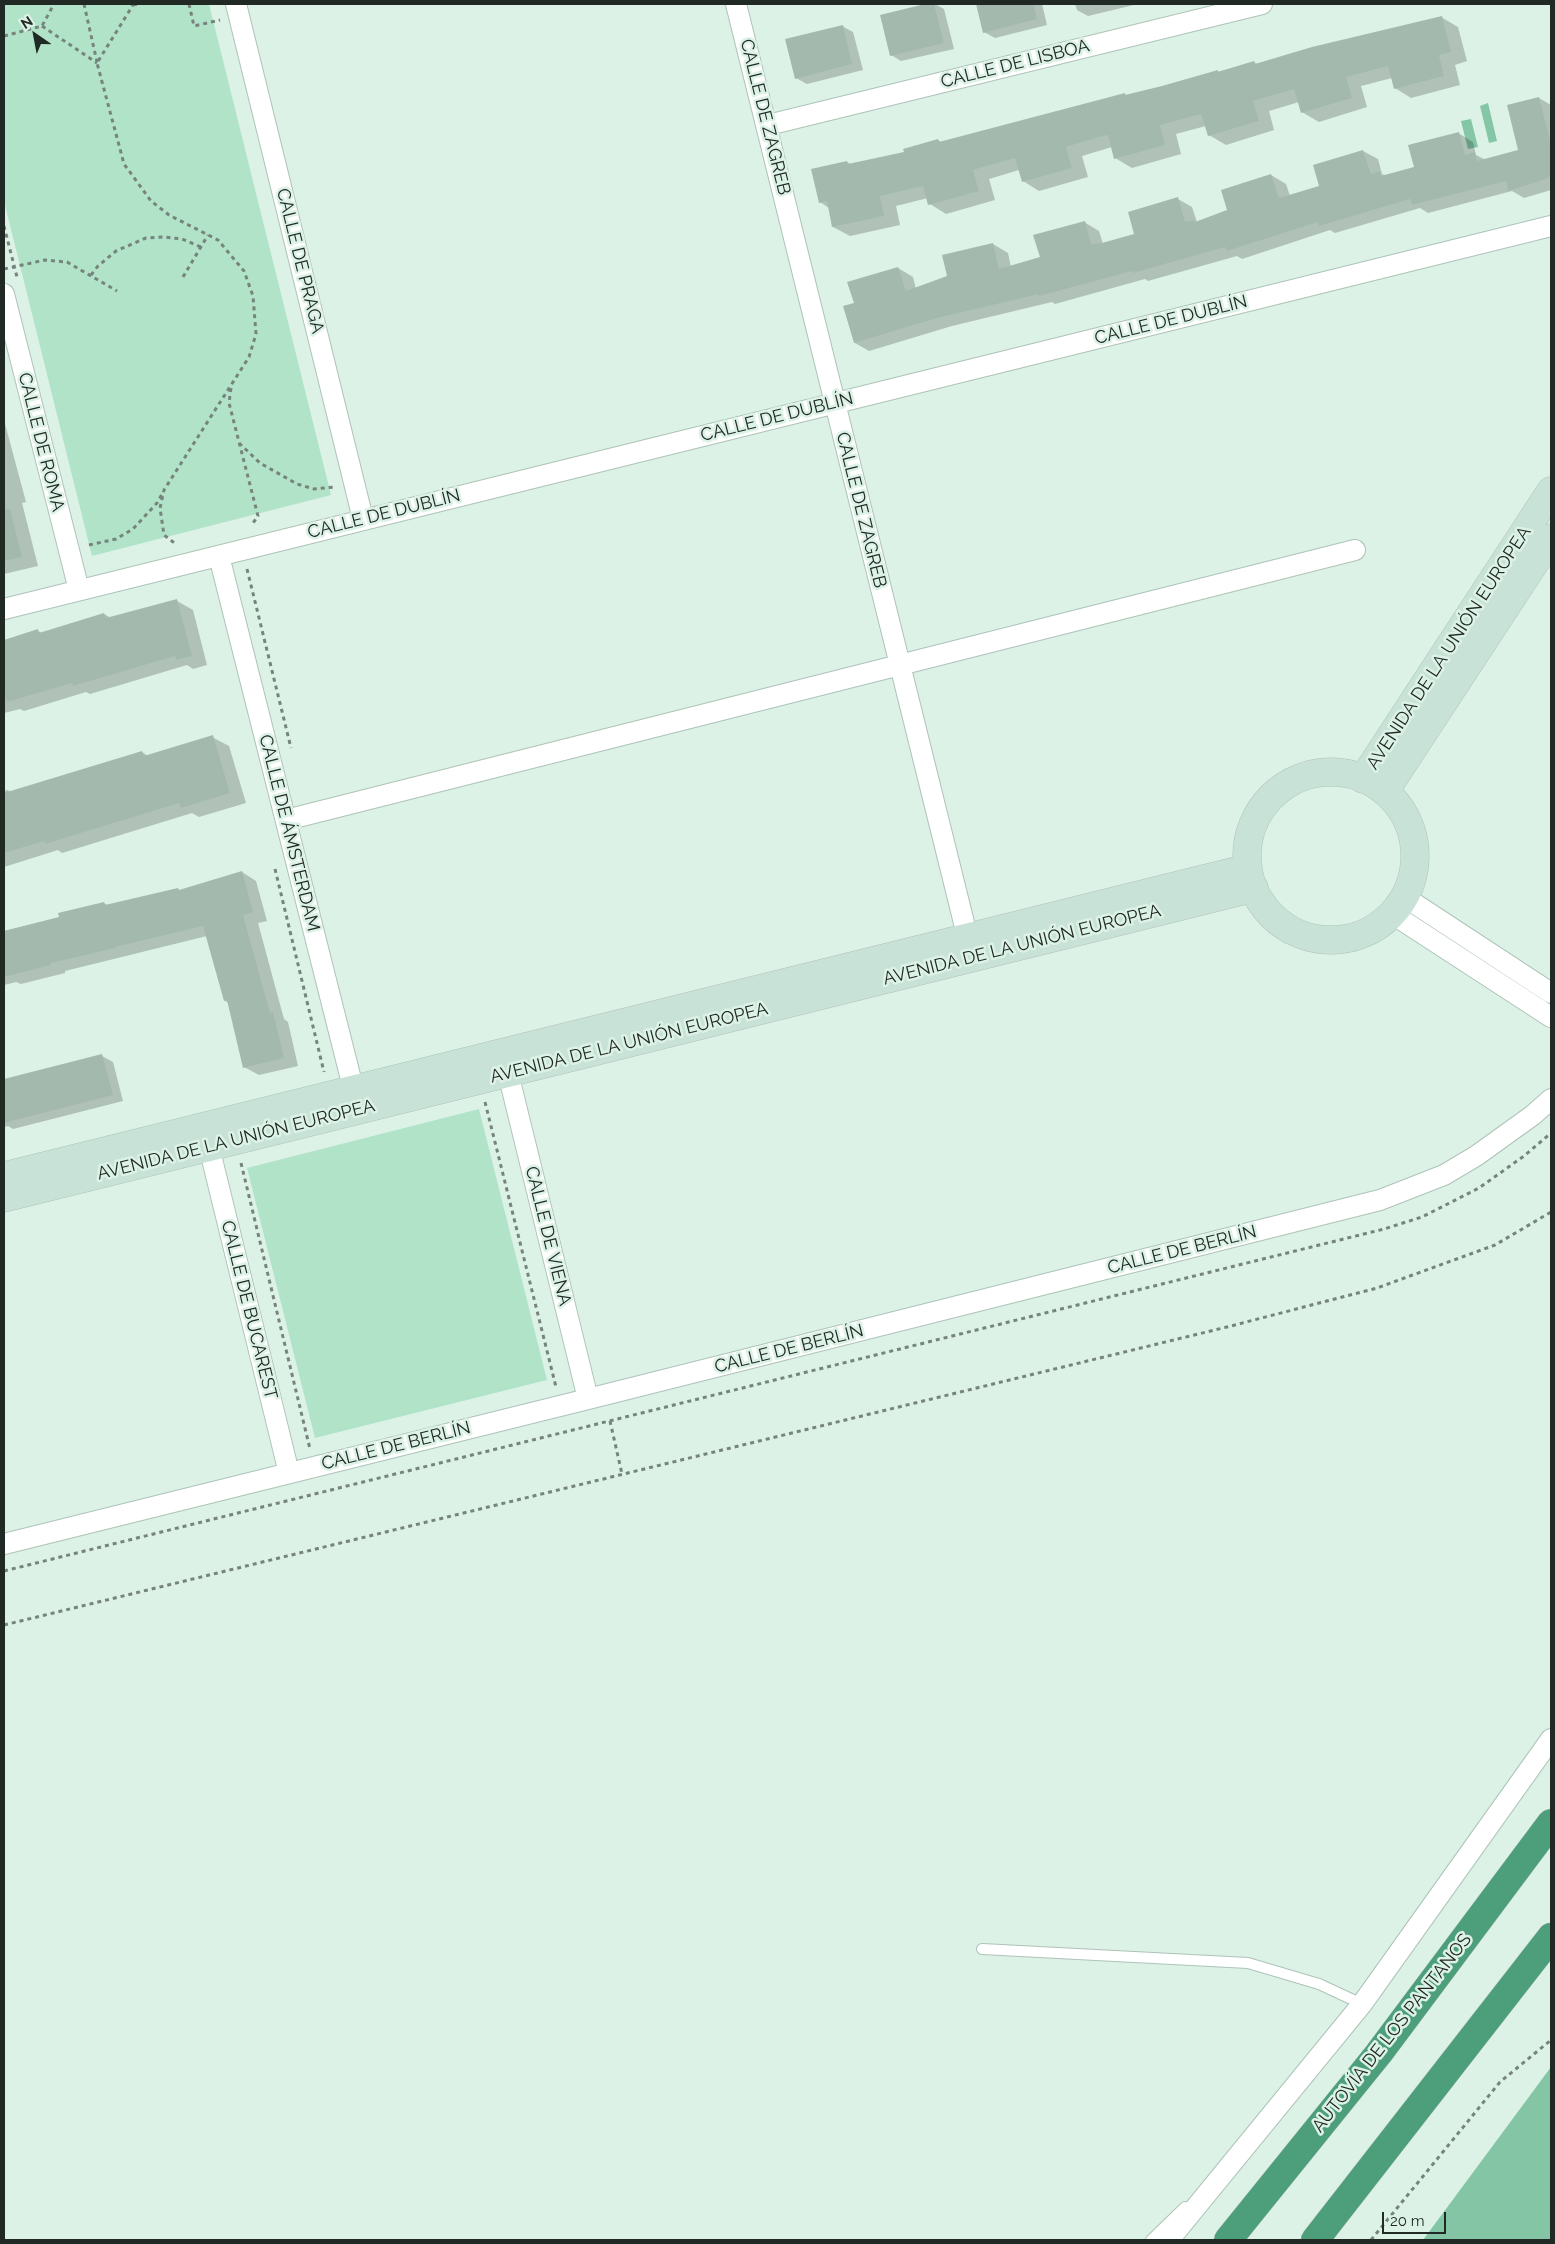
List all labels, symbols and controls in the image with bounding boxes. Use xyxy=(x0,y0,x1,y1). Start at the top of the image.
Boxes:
north arrow xyxy=(10,10,60,60)
text: N xyxy=(18,13,36,32)
street label: CALLE DE LISBOA xyxy=(938,35,1092,93)
street label: CALLE DE ZAGREB xyxy=(735,37,795,197)
street label: CALLE DE PRAGA xyxy=(272,186,328,336)
street label: CALLE DE DUBLÍN xyxy=(1092,291,1250,349)
street label: CALLE DE ROMA xyxy=(13,370,69,514)
street label: CALLE DE DUBLÍN xyxy=(698,388,856,446)
street label: CALLE DE ZAGREB xyxy=(831,430,891,590)
street label: CALLE DE DUBLÍN xyxy=(305,485,463,543)
street label: AVENIDA DE LA UNIÓN EUROPEA xyxy=(1362,522,1536,774)
street label: CALLE DE ÁMSTERDAM xyxy=(254,732,324,934)
street label: AVENIDA DE LA UNIÓN EUROPEA xyxy=(881,900,1163,990)
street label: AVENIDA DE LA UNIÓN EUROPEA xyxy=(488,998,770,1088)
street label: AVENIDA DE LA UNIÓN EUROPEA xyxy=(95,1095,377,1185)
street label: CALLE DE VIENA xyxy=(520,1164,576,1308)
street label: CALLE DE BUCAREST xyxy=(216,1218,282,1402)
street label: CALLE DE BERLÍN xyxy=(1105,1221,1259,1279)
street label: CALLE DE BERLÍN xyxy=(712,1320,866,1378)
street label: CALLE DE BERLÍN xyxy=(319,1417,473,1475)
street label: AUTOVÍA DE LOS PANTANOS xyxy=(1308,1929,1476,2137)
scale bar xyxy=(1385,2202,1449,2234)
text: 20 m xyxy=(1390,2212,1425,2230)

